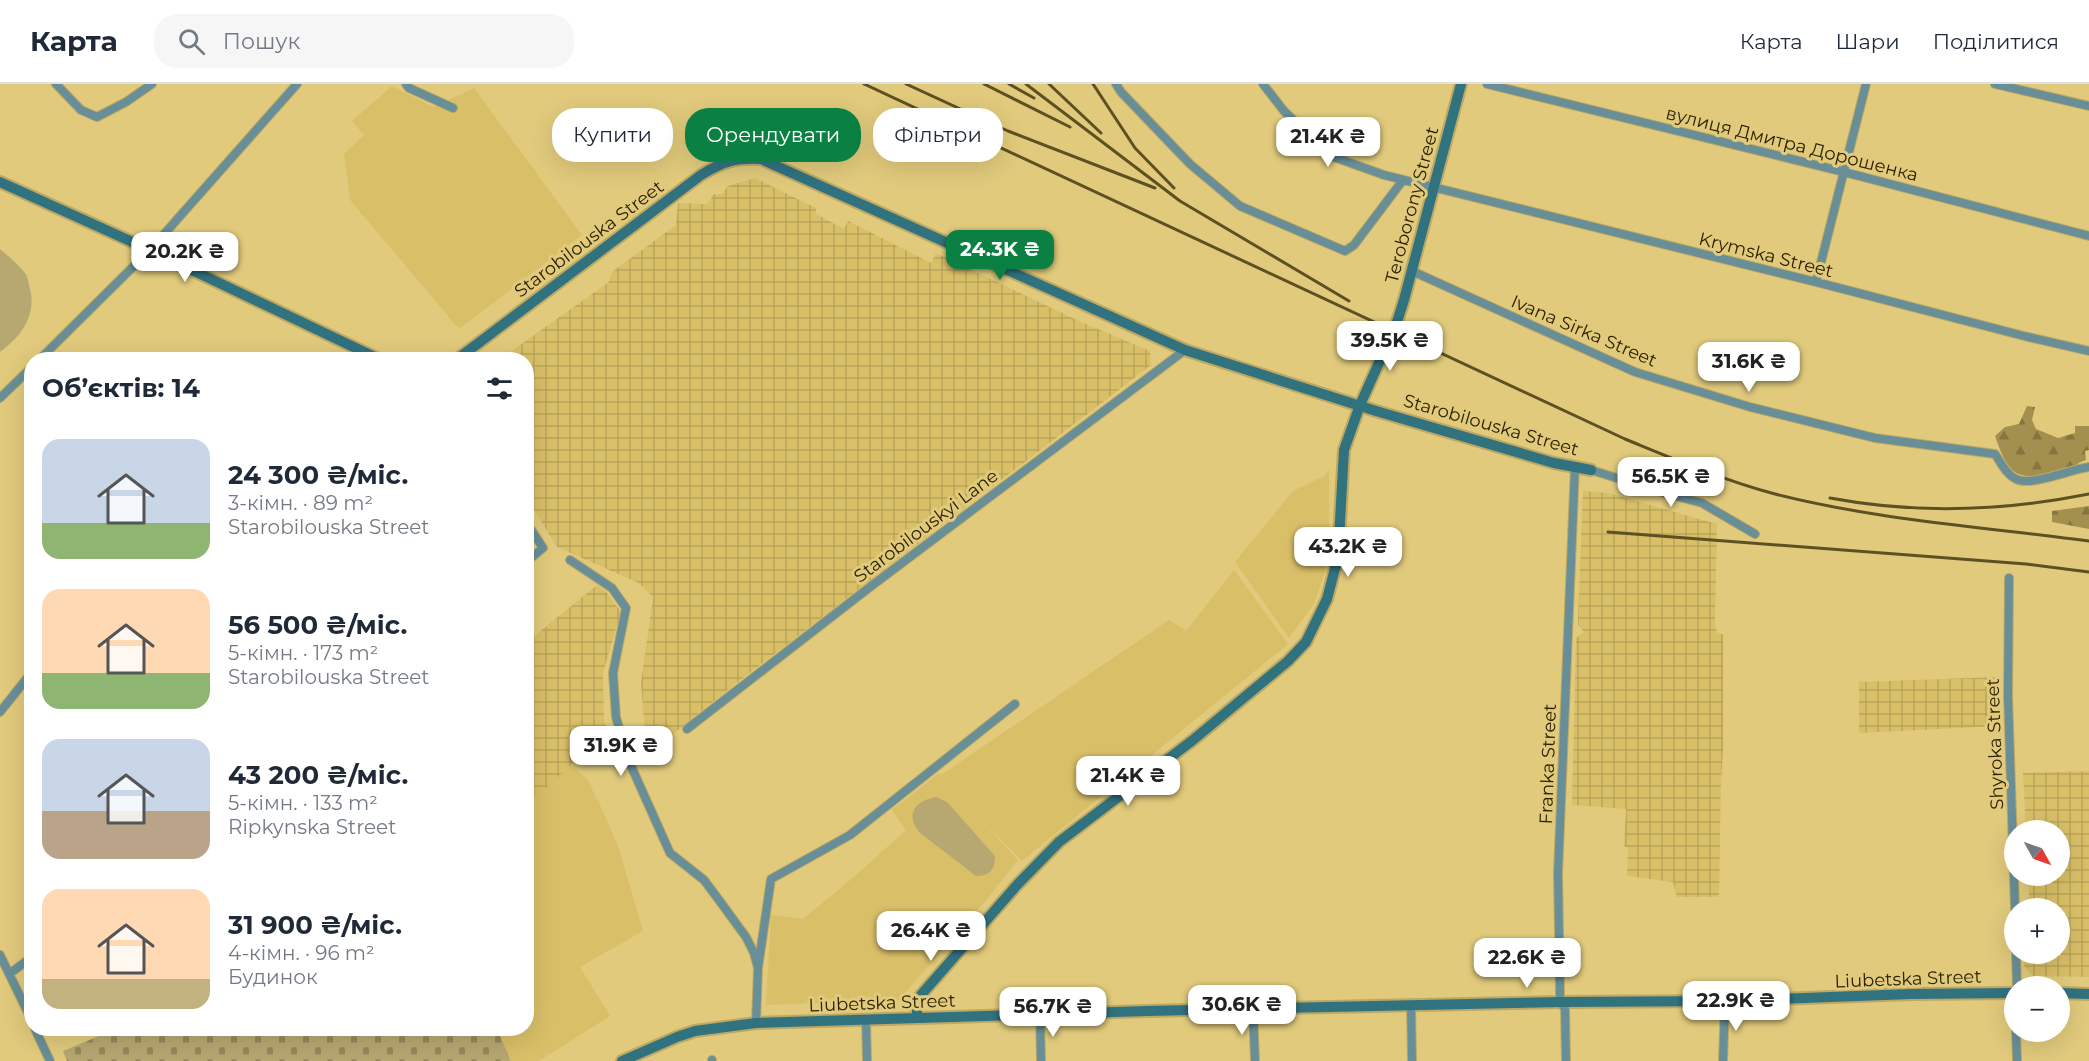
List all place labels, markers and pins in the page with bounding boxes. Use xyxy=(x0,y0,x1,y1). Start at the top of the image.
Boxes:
pin: 21.4K ₴ xyxy=(1273,117,1383,168)
pin: 24.3K ₴ xyxy=(945,230,1055,281)
pin: 20.2K ₴ xyxy=(130,232,240,283)
pin: 39.5K ₴ xyxy=(1335,321,1445,372)
pin: 31.6K ₴ xyxy=(1694,342,1804,393)
pin: 56.5K ₴ xyxy=(1616,457,1726,508)
pin: 43.2K ₴ xyxy=(1293,527,1403,578)
pin: 31.9K ₴ xyxy=(566,726,676,777)
pin: 21.4K ₴ xyxy=(1073,756,1183,807)
pin: 26.4K ₴ xyxy=(876,911,986,962)
pin: 22.6K ₴ xyxy=(1472,938,1582,989)
pin: 22.9K ₴ xyxy=(1681,981,1791,1032)
pin: 30.6K ₴ xyxy=(1187,985,1297,1036)
pin: 56.7K ₴ xyxy=(998,987,1108,1038)

